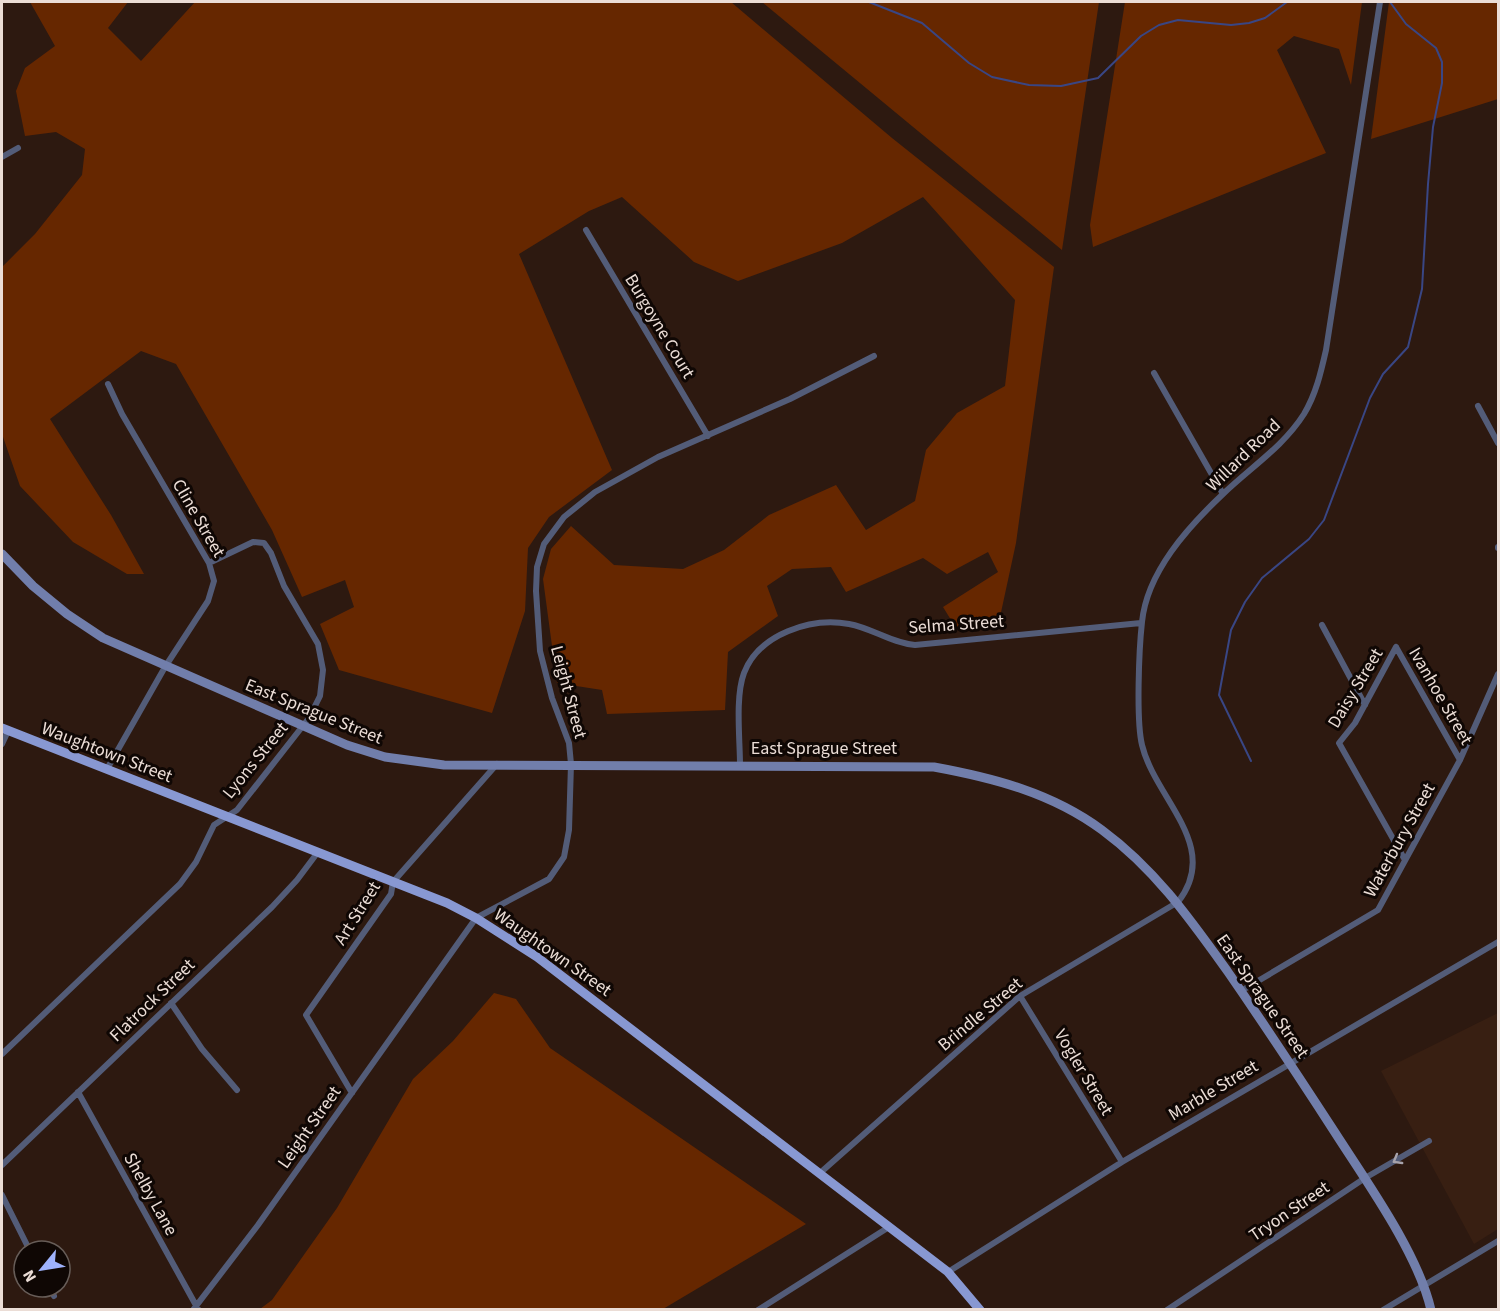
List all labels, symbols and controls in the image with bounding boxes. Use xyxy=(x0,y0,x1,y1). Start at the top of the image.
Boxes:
street label: Burgoyne Court xyxy=(618,269,701,383)
street label: Willard Road xyxy=(1200,413,1286,497)
street label: Cline Street xyxy=(166,474,231,562)
street label: Selma Street xyxy=(907,609,1005,640)
street label: Leight Street xyxy=(544,643,593,742)
street label: Ivanhoe Street xyxy=(1403,643,1479,750)
street label: Daisy Street xyxy=(1322,644,1389,733)
street label: East Sprague Street xyxy=(241,672,386,750)
street label: Waughtown Street xyxy=(38,716,176,789)
street label: Lyons Street xyxy=(217,717,294,804)
street label: East Sprague Street xyxy=(751,736,897,761)
street label: Waterbury Street xyxy=(1358,779,1441,902)
street label: Art Street xyxy=(328,877,387,950)
street label: Waughtown Street xyxy=(489,902,617,1002)
street label: East Sprague Street xyxy=(1210,929,1315,1063)
street label: Flatrock Street xyxy=(104,953,201,1048)
street label: Brindle Street xyxy=(933,972,1028,1057)
street label: Vogler Street xyxy=(1048,1025,1119,1120)
street label: Marble Street xyxy=(1164,1054,1263,1127)
street label: Leight Street xyxy=(272,1081,347,1174)
street label: Shelby Lane xyxy=(117,1148,184,1240)
one-way arrow xyxy=(1393,1153,1403,1164)
street label: Tryon Street xyxy=(1244,1175,1334,1248)
north arrow xyxy=(12,1239,72,1299)
text: N xyxy=(18,1266,42,1286)

